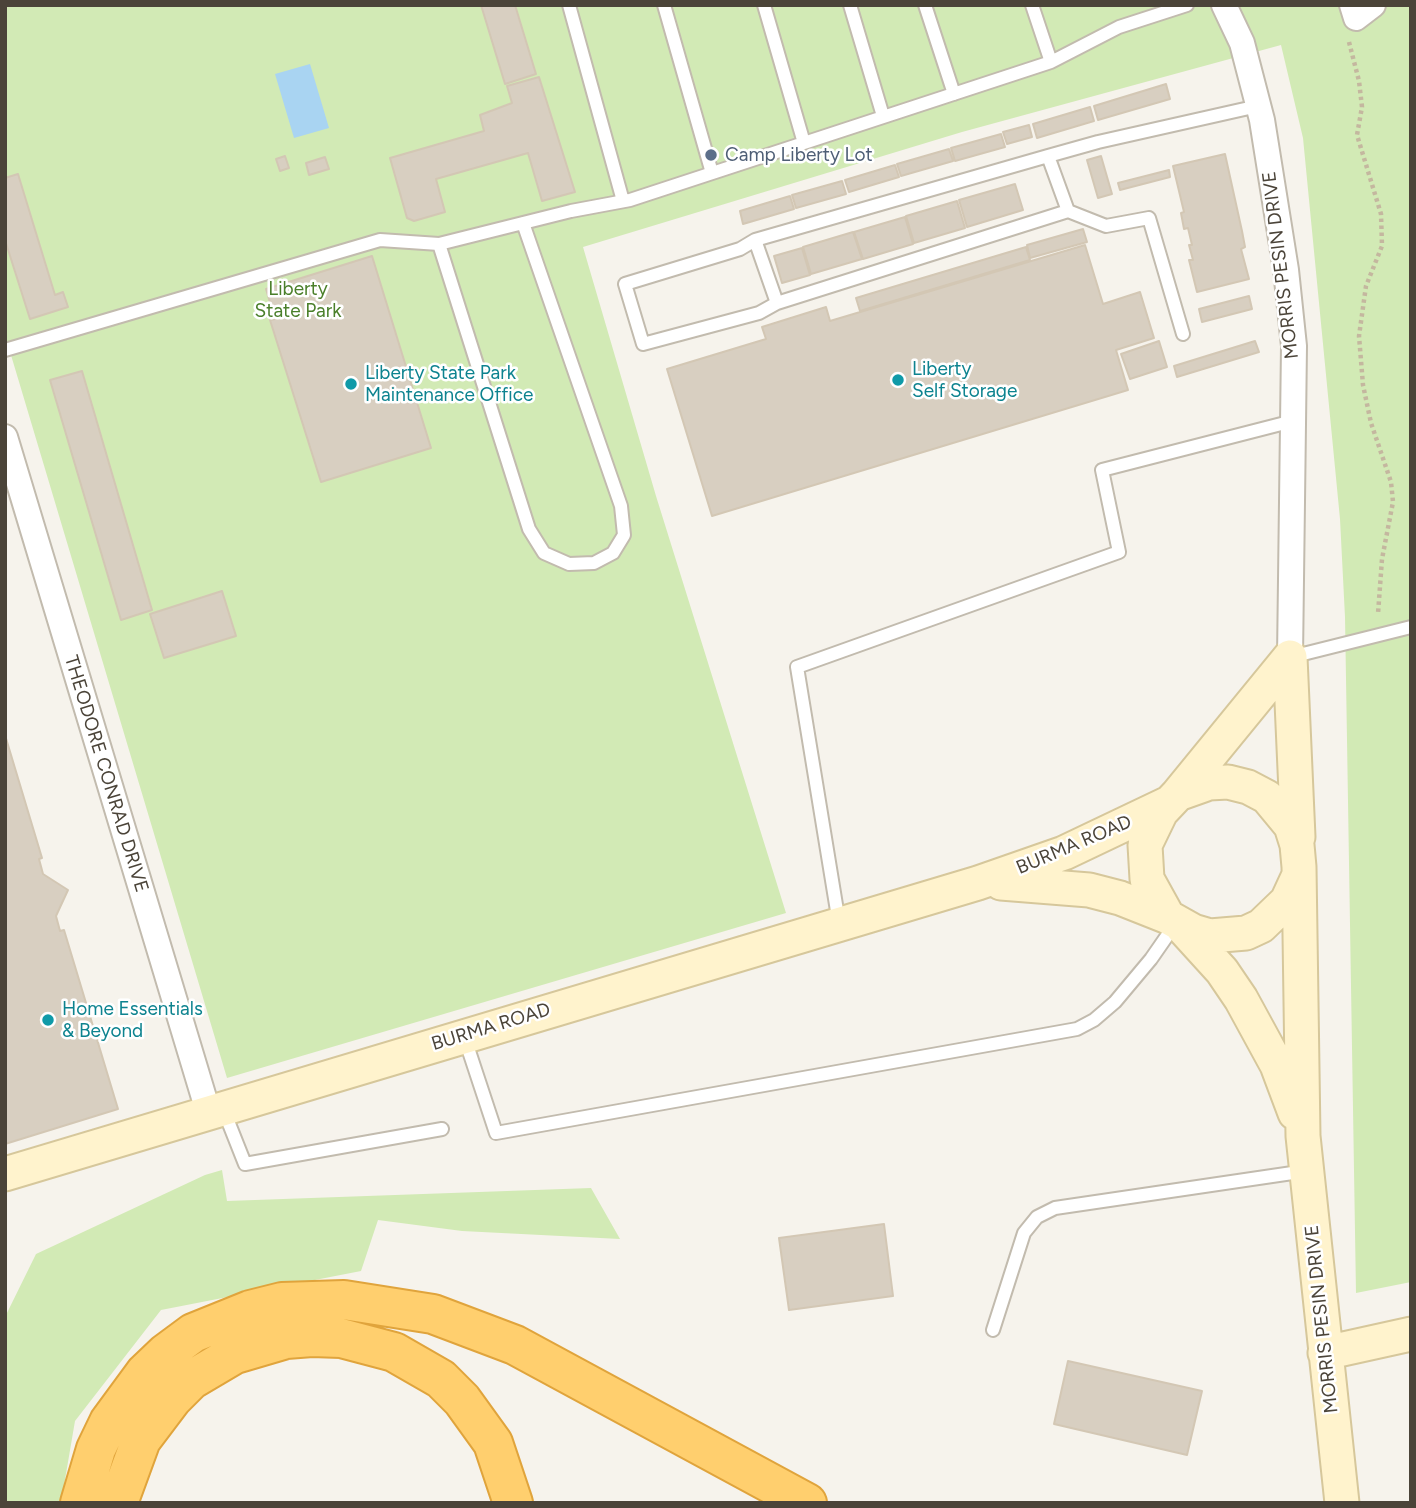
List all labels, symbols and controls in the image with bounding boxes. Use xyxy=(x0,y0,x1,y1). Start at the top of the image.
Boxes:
place label: Camp Liberty Lot xyxy=(725,144,873,166)
marker: Camp Liberty Lot xyxy=(703,147,719,163)
street label: MORRIS PESIN DRIVE xyxy=(1258,170,1304,360)
park label: Liberty State Park xyxy=(255,278,341,322)
place label: Liberty Self Storage xyxy=(912,358,1017,402)
place label: Liberty State Park Maintenance Office xyxy=(365,362,533,406)
marker: Liberty Self Storage xyxy=(890,372,906,388)
marker: Liberty State Park Maintenance Office xyxy=(343,376,359,392)
street label: THEODORE CONRAD DRIVE xyxy=(59,653,153,895)
street label: BURMA ROAD xyxy=(1013,810,1135,880)
place label: Home Essentials & Beyond xyxy=(62,998,203,1042)
street label: BURMA ROAD xyxy=(429,998,553,1056)
marker: Home Essentials & Beyond xyxy=(40,1012,56,1028)
street label: MORRIS PESIN DRIVE xyxy=(1301,1224,1343,1414)

